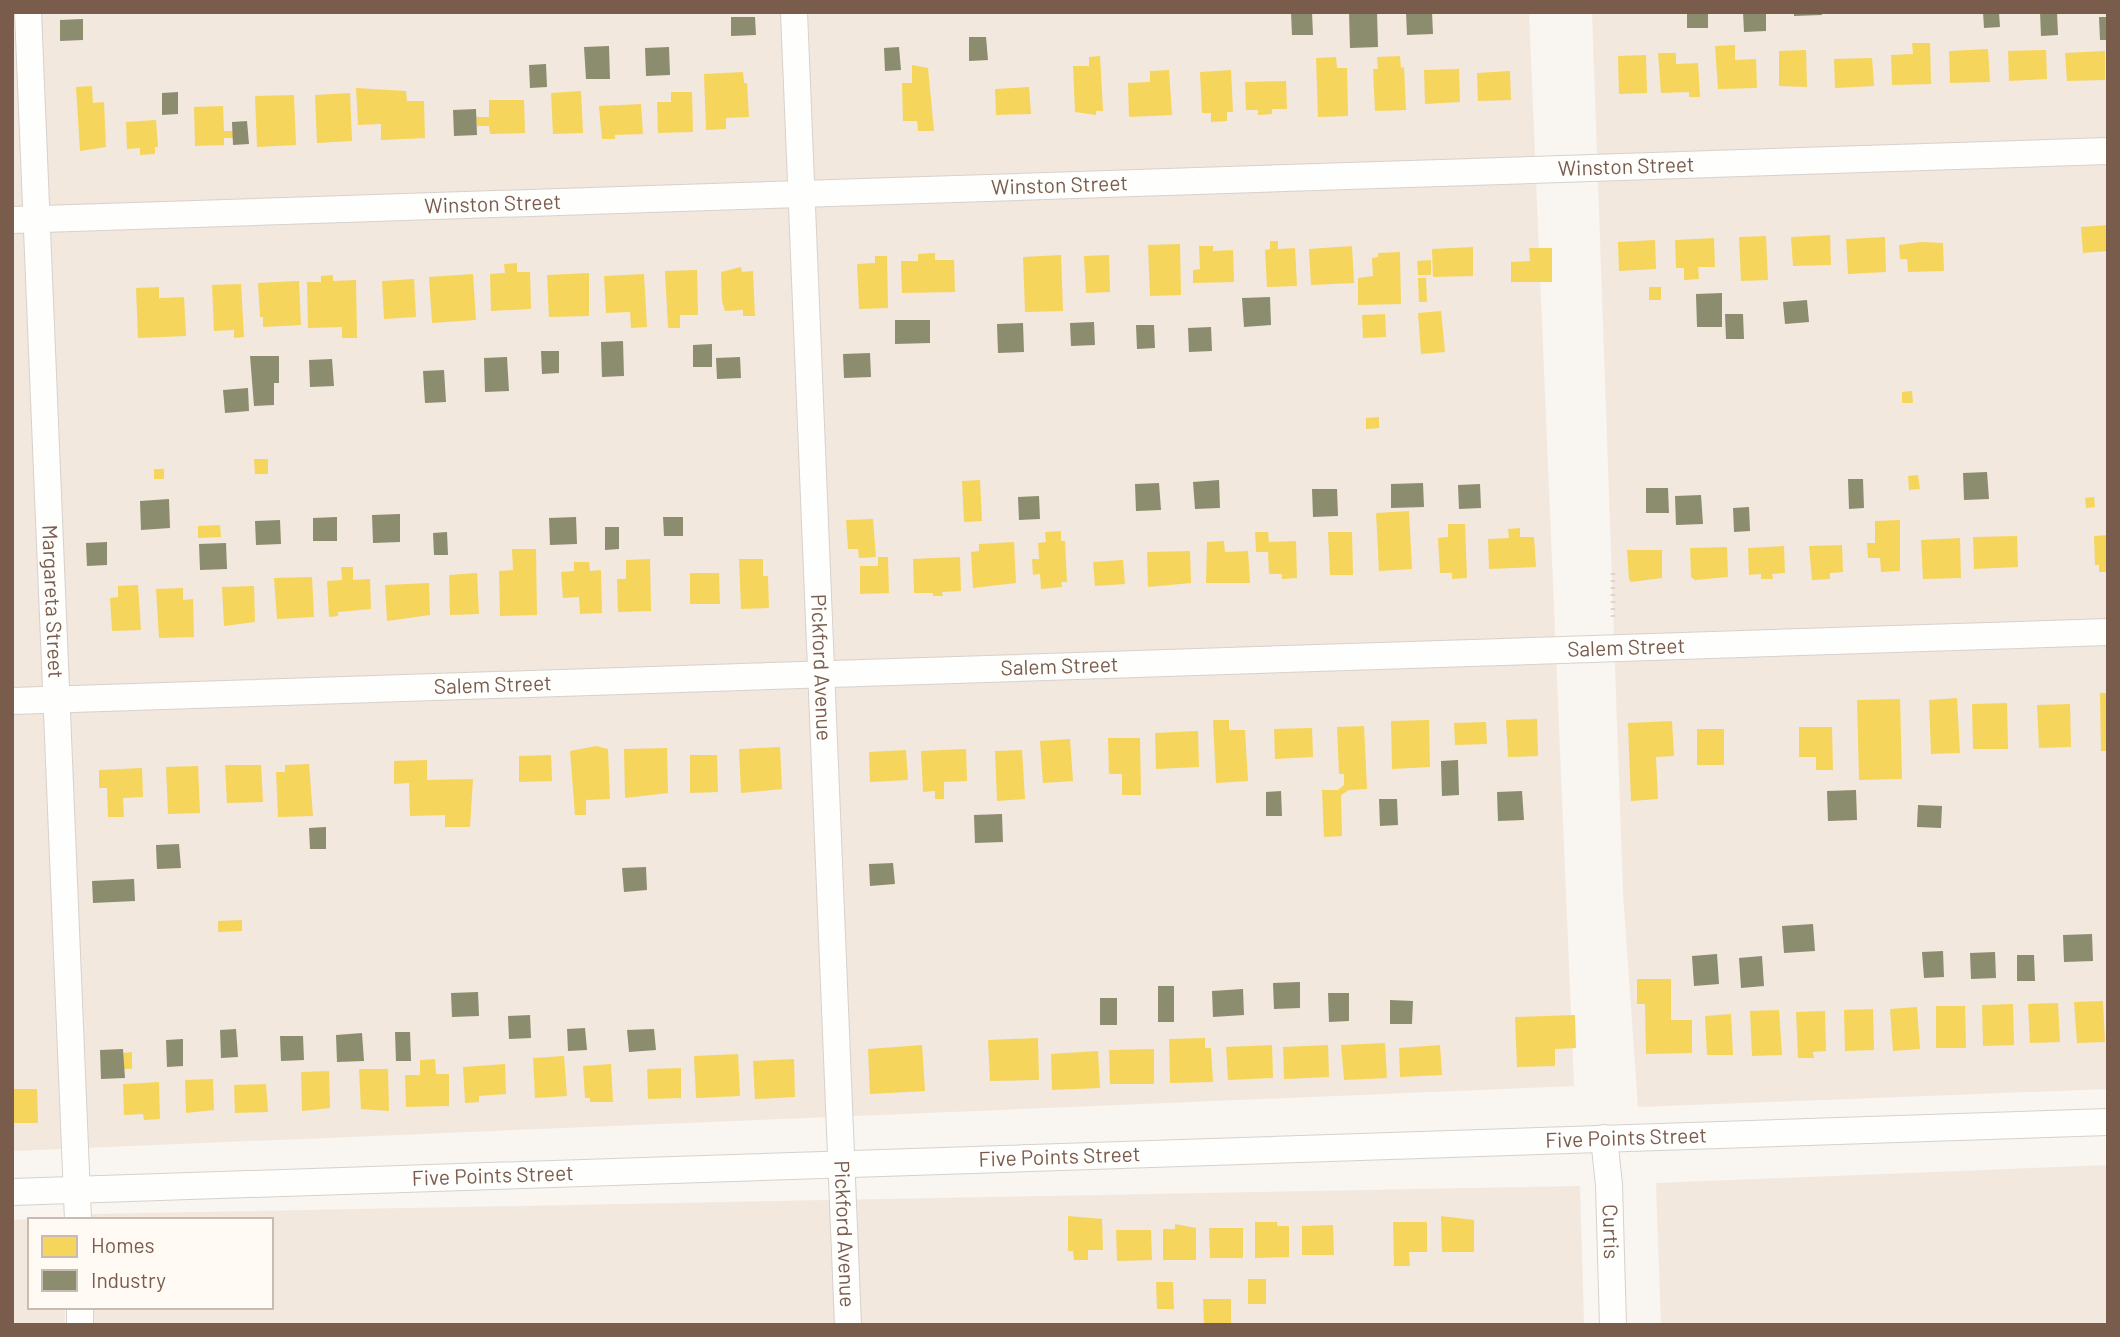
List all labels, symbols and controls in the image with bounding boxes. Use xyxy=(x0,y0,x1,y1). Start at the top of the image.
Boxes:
street label: Winston Street xyxy=(1557,151,1695,180)
street label: Winston Street xyxy=(991,169,1128,199)
street label: Winston Street xyxy=(424,188,562,217)
street label: Margareta Street xyxy=(38,524,70,679)
street label: Pickford Avenue xyxy=(807,593,838,741)
street label: Salem Street xyxy=(1567,632,1685,661)
street label: Salem Street xyxy=(1000,651,1119,679)
street label: Salem Street xyxy=(433,669,552,698)
street label: Five Points Street xyxy=(1545,1121,1707,1152)
street label: Five Points Street xyxy=(978,1140,1141,1171)
street label: Five Points Street xyxy=(411,1159,574,1190)
street label: Pickford Avenue xyxy=(830,1160,861,1308)
street label: Curtis xyxy=(1599,1204,1625,1260)
legend xyxy=(28,1218,273,1309)
text: Homes xyxy=(91,1232,155,1257)
text: Industry xyxy=(91,1267,166,1292)

